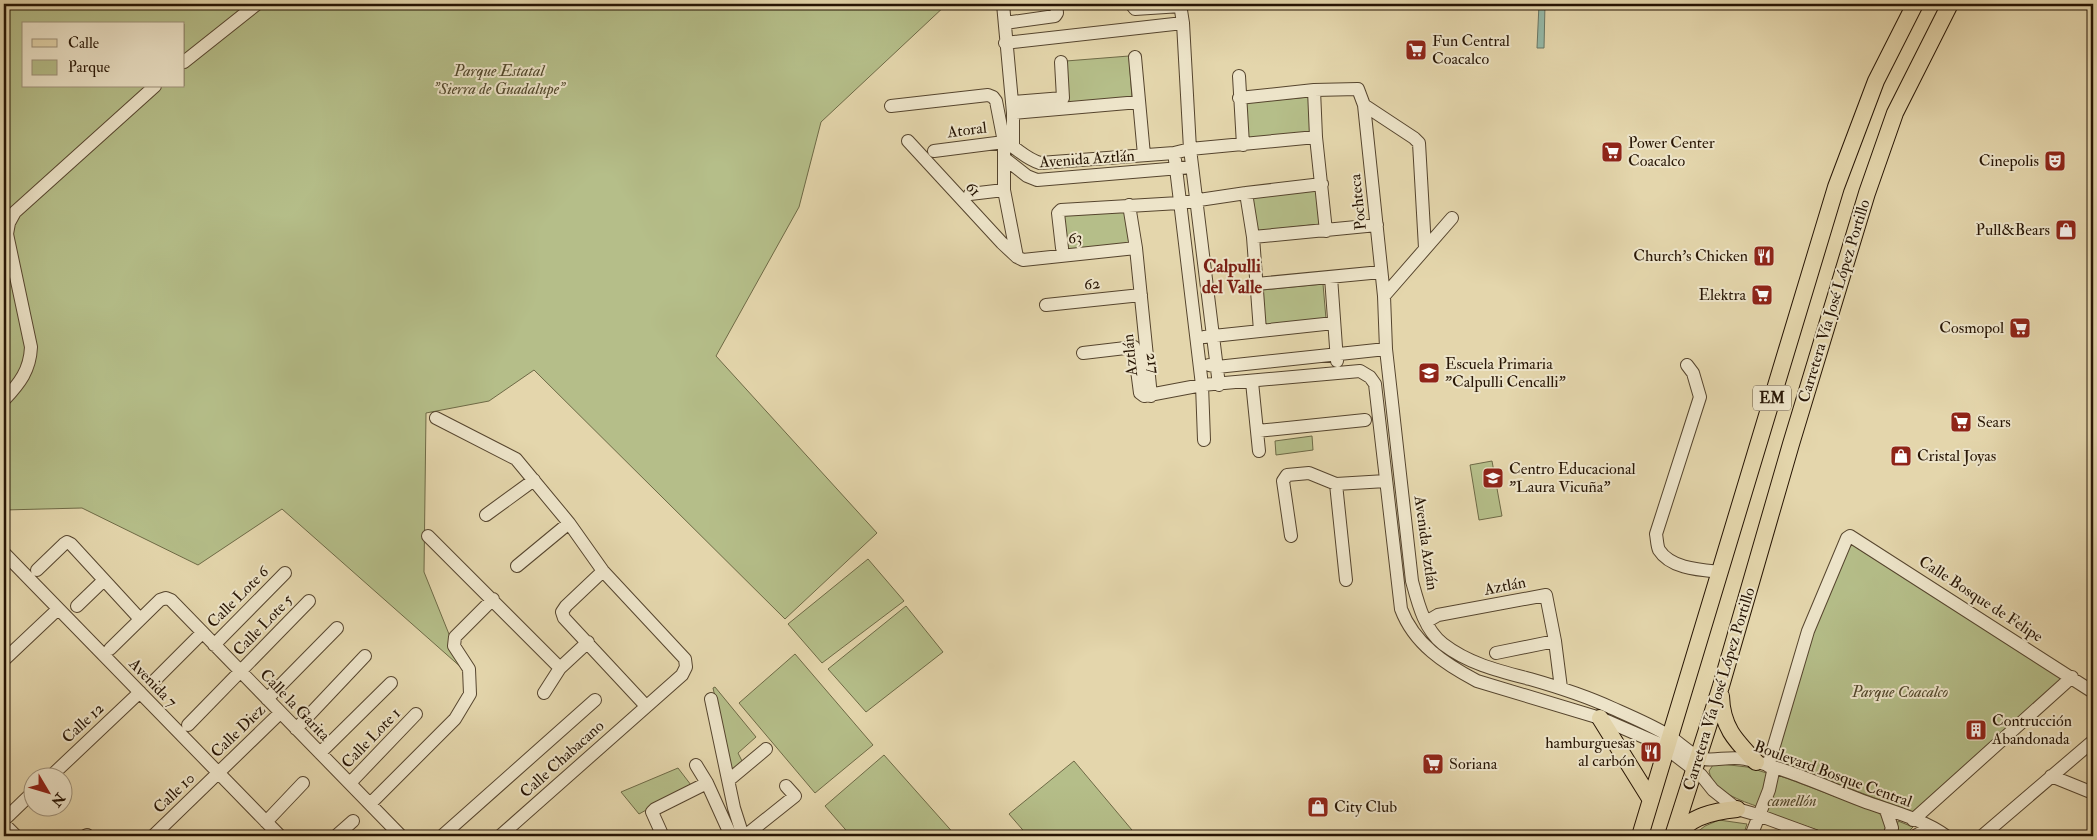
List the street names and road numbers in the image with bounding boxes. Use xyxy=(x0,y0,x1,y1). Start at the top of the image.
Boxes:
street label: Atoral xyxy=(945,118,988,142)
street label: Avenida Aztlán xyxy=(1038,146,1135,172)
street label: Pochteca xyxy=(1345,173,1371,231)
street label: 61 xyxy=(961,177,985,201)
street label: Carretera Vía José López Portillo xyxy=(1794,197,1875,405)
street label: 63 xyxy=(1067,227,1083,249)
street label: 62 xyxy=(1083,273,1101,295)
street label: Aztlán xyxy=(1118,333,1142,378)
street label: 217 xyxy=(1142,351,1164,376)
road number: EM xyxy=(1753,386,1791,410)
street label: Avenida Aztlán xyxy=(1409,493,1443,592)
street label: Calle Bosque de Felipe xyxy=(1915,551,2047,648)
street label: Calle Lote 6 xyxy=(203,561,274,632)
street label: Aztlán xyxy=(1481,572,1528,600)
street label: Carretera Vía José López Portillo xyxy=(1679,585,1760,793)
street label: Calle Lote 5 xyxy=(229,590,297,660)
street label: Avenida 7 xyxy=(124,653,182,712)
street label: Calle la Garita xyxy=(256,665,335,745)
street label: Calle 12 xyxy=(58,699,108,747)
street label: Calle Diez xyxy=(207,700,270,762)
street label: Calle Lote 1 xyxy=(337,703,405,773)
street label: Calle Chabacano xyxy=(516,716,608,802)
street label: Boulevard Bosque Central xyxy=(1751,736,1915,812)
street label: Calle 10 xyxy=(149,768,199,818)

